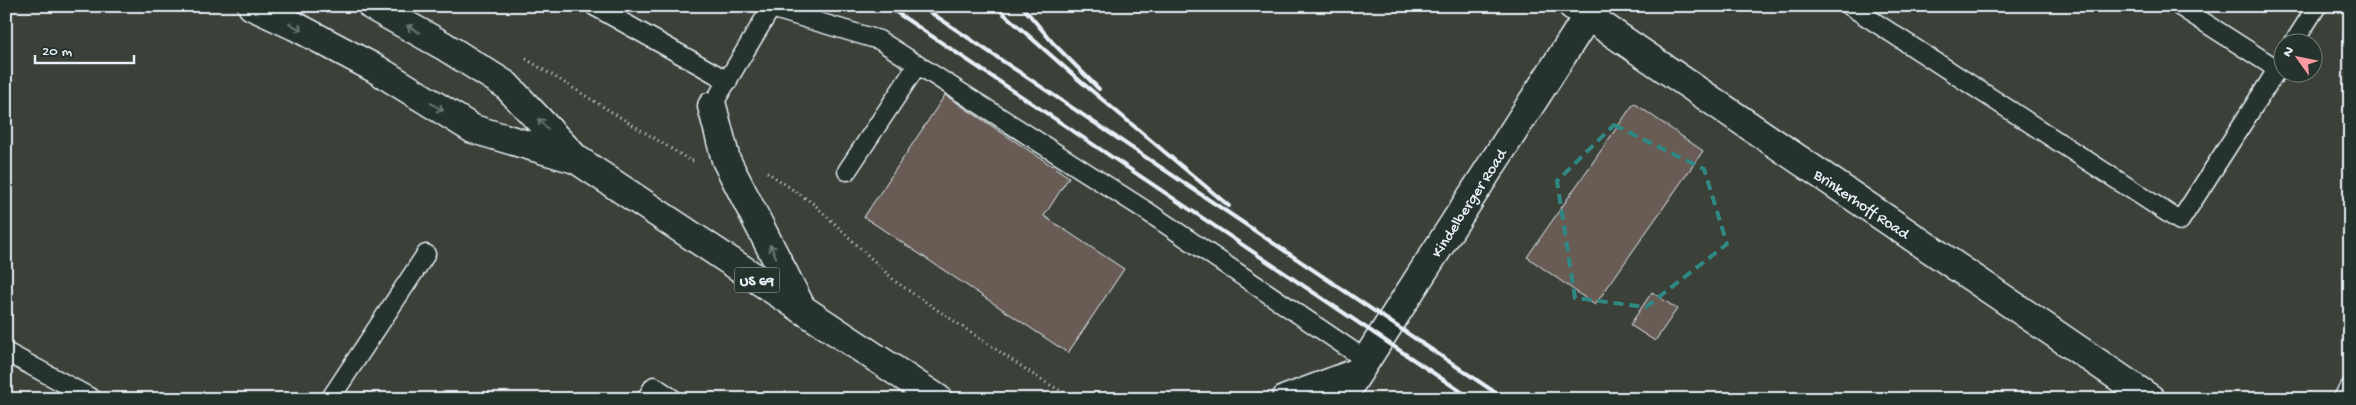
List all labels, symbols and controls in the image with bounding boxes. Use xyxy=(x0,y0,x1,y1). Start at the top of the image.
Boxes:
one-way arrow xyxy=(289,22,304,32)
one-way arrow xyxy=(406,23,421,33)
scale bar xyxy=(35,32,134,64)
north arrow xyxy=(2274,32,2324,82)
text: 20 m xyxy=(42,43,72,61)
text: N xyxy=(2280,44,2299,61)
one-way arrow xyxy=(430,102,444,112)
one-way arrow xyxy=(537,117,549,130)
street label: Kindelberger Road xyxy=(1429,145,1513,262)
street label: Brinkerhoff Road xyxy=(1808,166,1913,246)
one-way arrow xyxy=(768,244,778,259)
road number: US 69 xyxy=(734,268,780,292)

